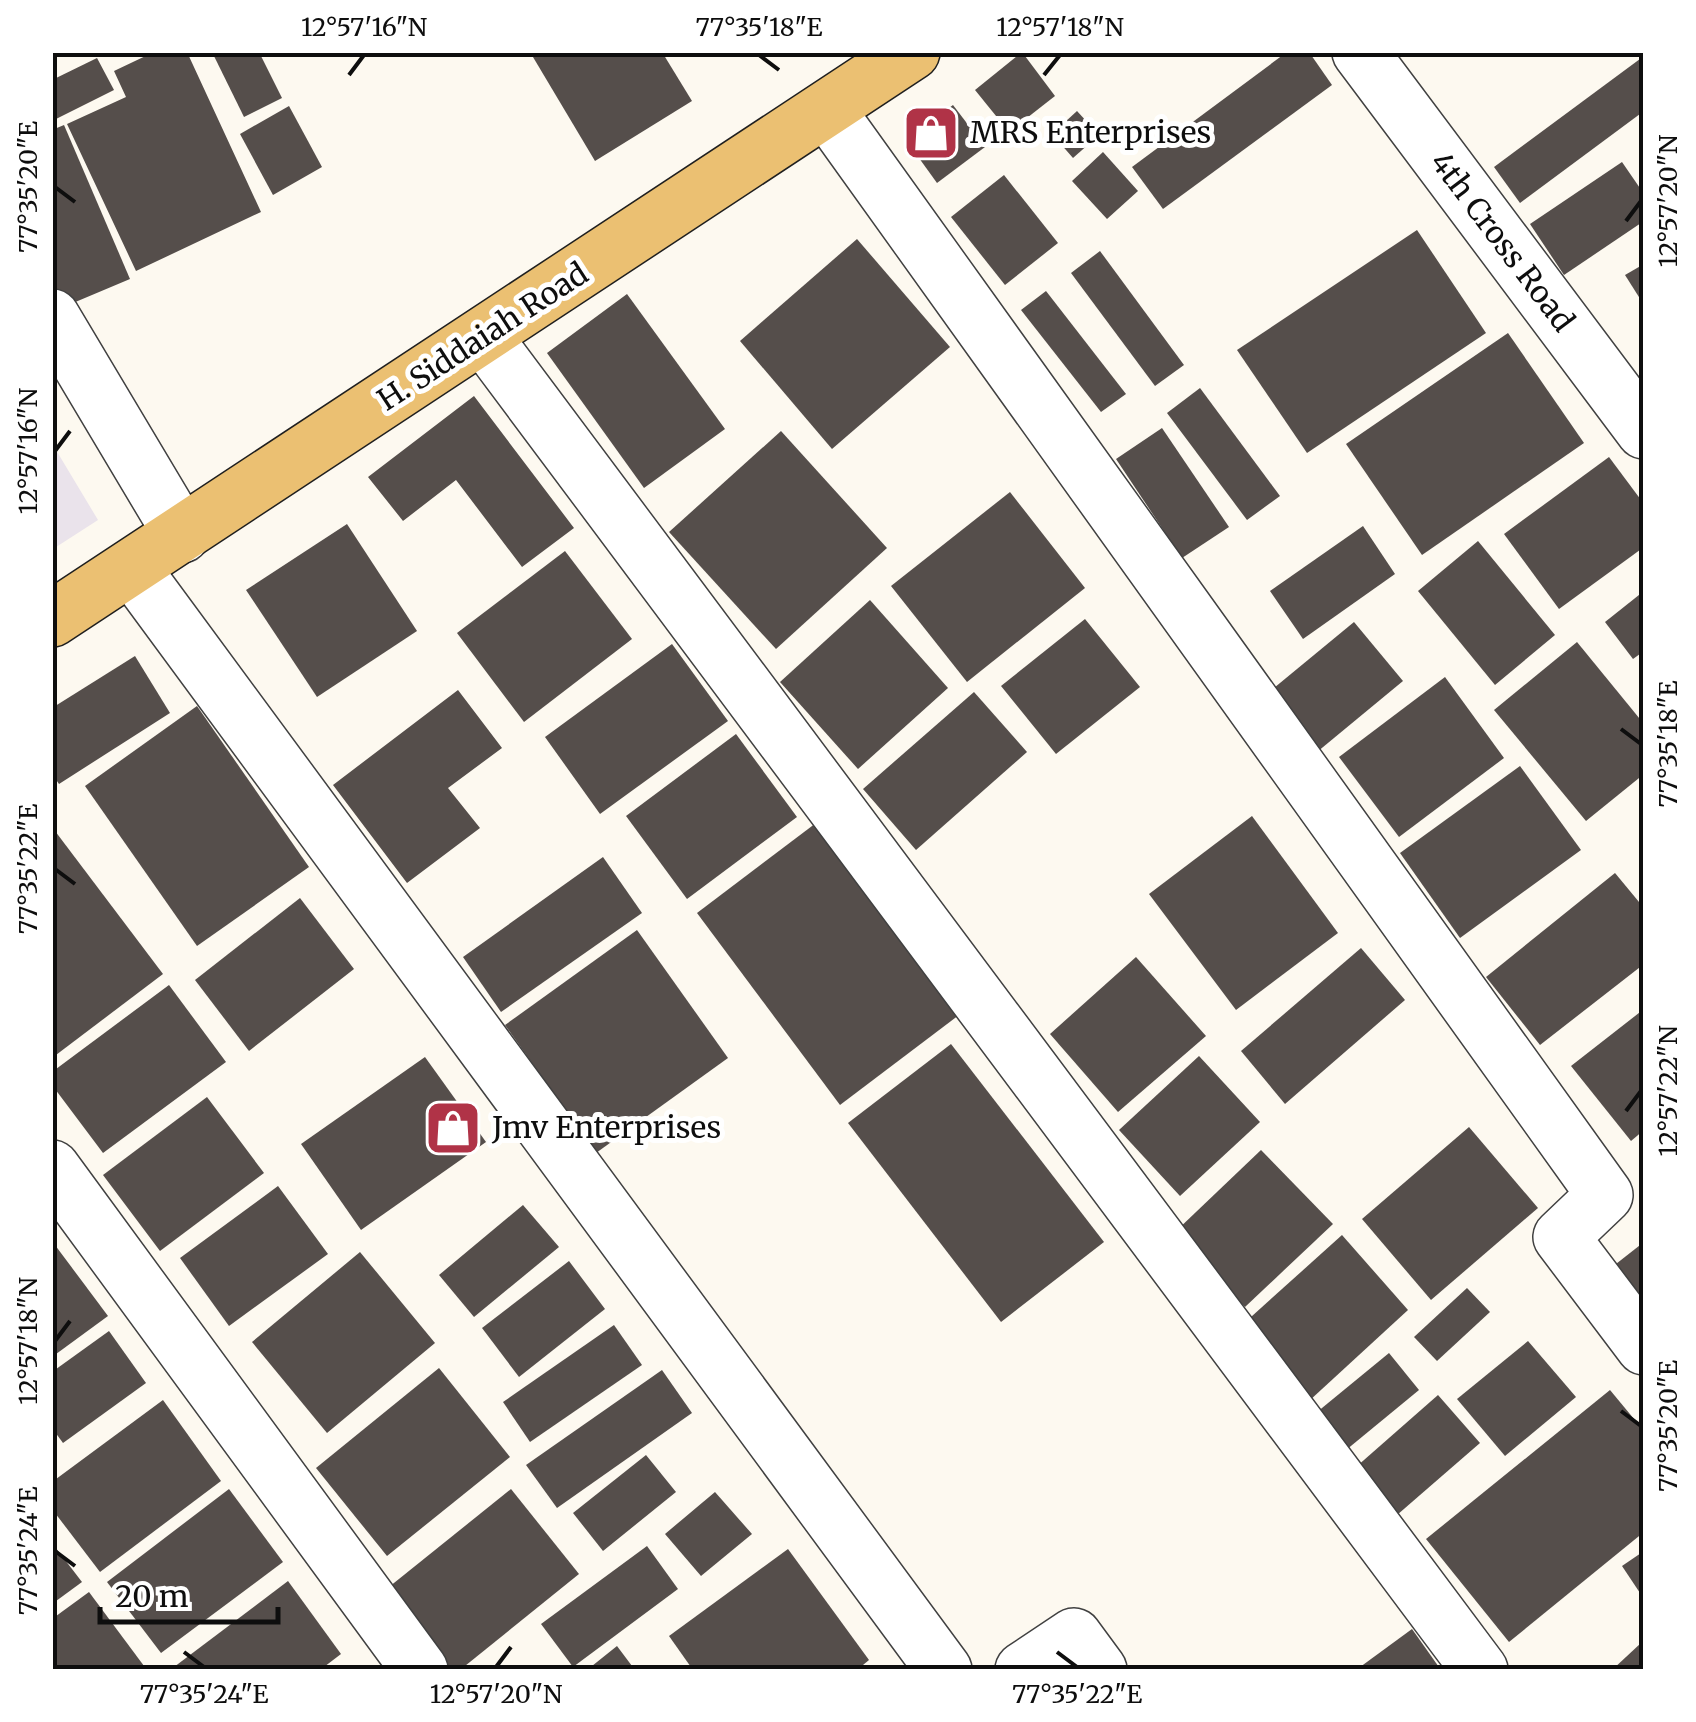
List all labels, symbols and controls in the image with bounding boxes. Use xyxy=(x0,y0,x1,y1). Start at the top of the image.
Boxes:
text: 12°57'16"N xyxy=(301,11,427,43)
text: 77°35'18"E xyxy=(696,11,823,43)
text: 12°57'18"N xyxy=(996,11,1124,43)
shop icon: MRS Enterprises xyxy=(901,103,961,163)
place label: MRS Enterprises xyxy=(970,113,1211,151)
text: 77°35'20"E xyxy=(12,121,44,253)
text: 12°57'20"N xyxy=(1652,135,1684,267)
street label: 4th Cross Road xyxy=(1423,144,1583,339)
street label: H. Siddaiah Road xyxy=(370,254,595,418)
text: 12°57'16"N xyxy=(12,388,44,514)
text: 77°35'18"E xyxy=(1652,680,1684,807)
text: 77°35'22"E xyxy=(12,804,44,934)
text: 12°57'22"N xyxy=(1652,1026,1684,1156)
shop icon: Jmv Enterprises xyxy=(423,1098,483,1158)
place label: Jmv Enterprises xyxy=(491,1108,721,1146)
text: 12°57'18"N xyxy=(12,1277,44,1405)
text: 77°35'20"E xyxy=(1652,1360,1684,1492)
text: 77°35'24"E xyxy=(12,1487,44,1615)
scale bar xyxy=(100,1562,278,1624)
text: 20 m xyxy=(115,1577,189,1615)
text: 77°35'24"E xyxy=(140,1678,268,1710)
text: 12°57'20"N xyxy=(430,1678,562,1710)
text: 77°35'22"E xyxy=(1012,1678,1142,1710)

